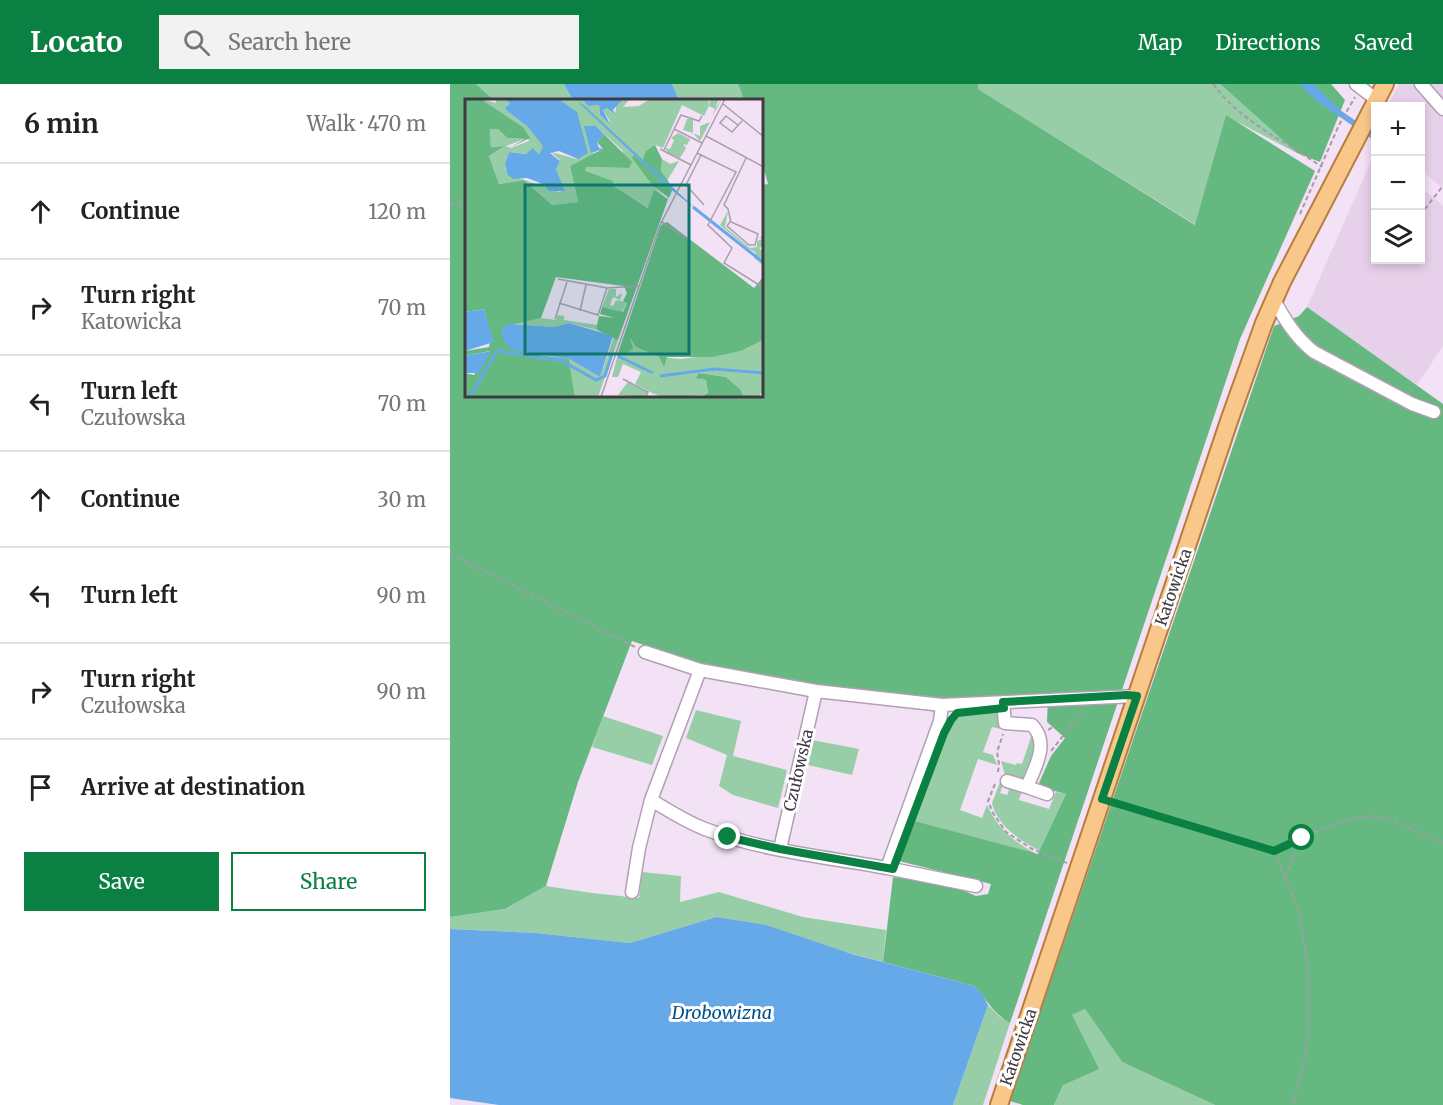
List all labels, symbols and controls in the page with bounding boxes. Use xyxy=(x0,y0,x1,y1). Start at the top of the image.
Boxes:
search box xyxy=(159,15,579,69)
text: Locato xyxy=(30,24,123,60)
icon: search xyxy=(180,26,213,59)
text: Search here xyxy=(228,28,351,56)
text: Map xyxy=(1138,29,1182,56)
text: Directions xyxy=(1215,29,1320,56)
text: Saved xyxy=(1353,29,1413,56)
inset map xyxy=(465,99,764,398)
map controls xyxy=(1371,102,1425,264)
button: + xyxy=(1371,102,1425,156)
text: 6 min xyxy=(24,107,99,140)
text: Walk · 470 m xyxy=(307,111,426,136)
button: − xyxy=(1371,156,1425,210)
icon: ahead xyxy=(24,195,57,228)
text: Continue xyxy=(81,197,180,225)
text: 120 m xyxy=(368,199,426,224)
button: layers xyxy=(1371,210,1425,264)
text: Turn right xyxy=(81,281,195,309)
icon: right xyxy=(24,291,57,324)
text: 70 m xyxy=(378,295,426,320)
text: Katowicka xyxy=(81,309,182,334)
text: Turn left xyxy=(81,377,178,405)
icon: left xyxy=(24,387,57,420)
text: 70 m xyxy=(378,391,426,416)
text: Czułowska xyxy=(81,405,186,430)
icon: ahead xyxy=(24,483,57,516)
text: Continue xyxy=(81,485,180,513)
text: 30 m xyxy=(377,487,426,512)
street label: Katowicka xyxy=(1150,545,1196,628)
icon: left xyxy=(24,579,57,612)
text: Turn left xyxy=(81,581,178,609)
text: 90 m xyxy=(376,583,426,608)
text: Turn right xyxy=(81,665,195,693)
icon: right xyxy=(24,675,57,708)
text: 90 m xyxy=(376,679,426,704)
text: Czułowska xyxy=(81,693,186,718)
street label: Czułowska xyxy=(779,727,817,813)
icon: arrive xyxy=(24,771,57,804)
text: Arrive at destination xyxy=(81,773,305,801)
route end xyxy=(714,823,740,849)
route start xyxy=(1288,824,1314,850)
button: Save xyxy=(24,852,219,911)
button: Share xyxy=(231,852,426,911)
water label: Drobowizna xyxy=(671,1001,772,1024)
street label: Katowicka xyxy=(995,1005,1041,1088)

